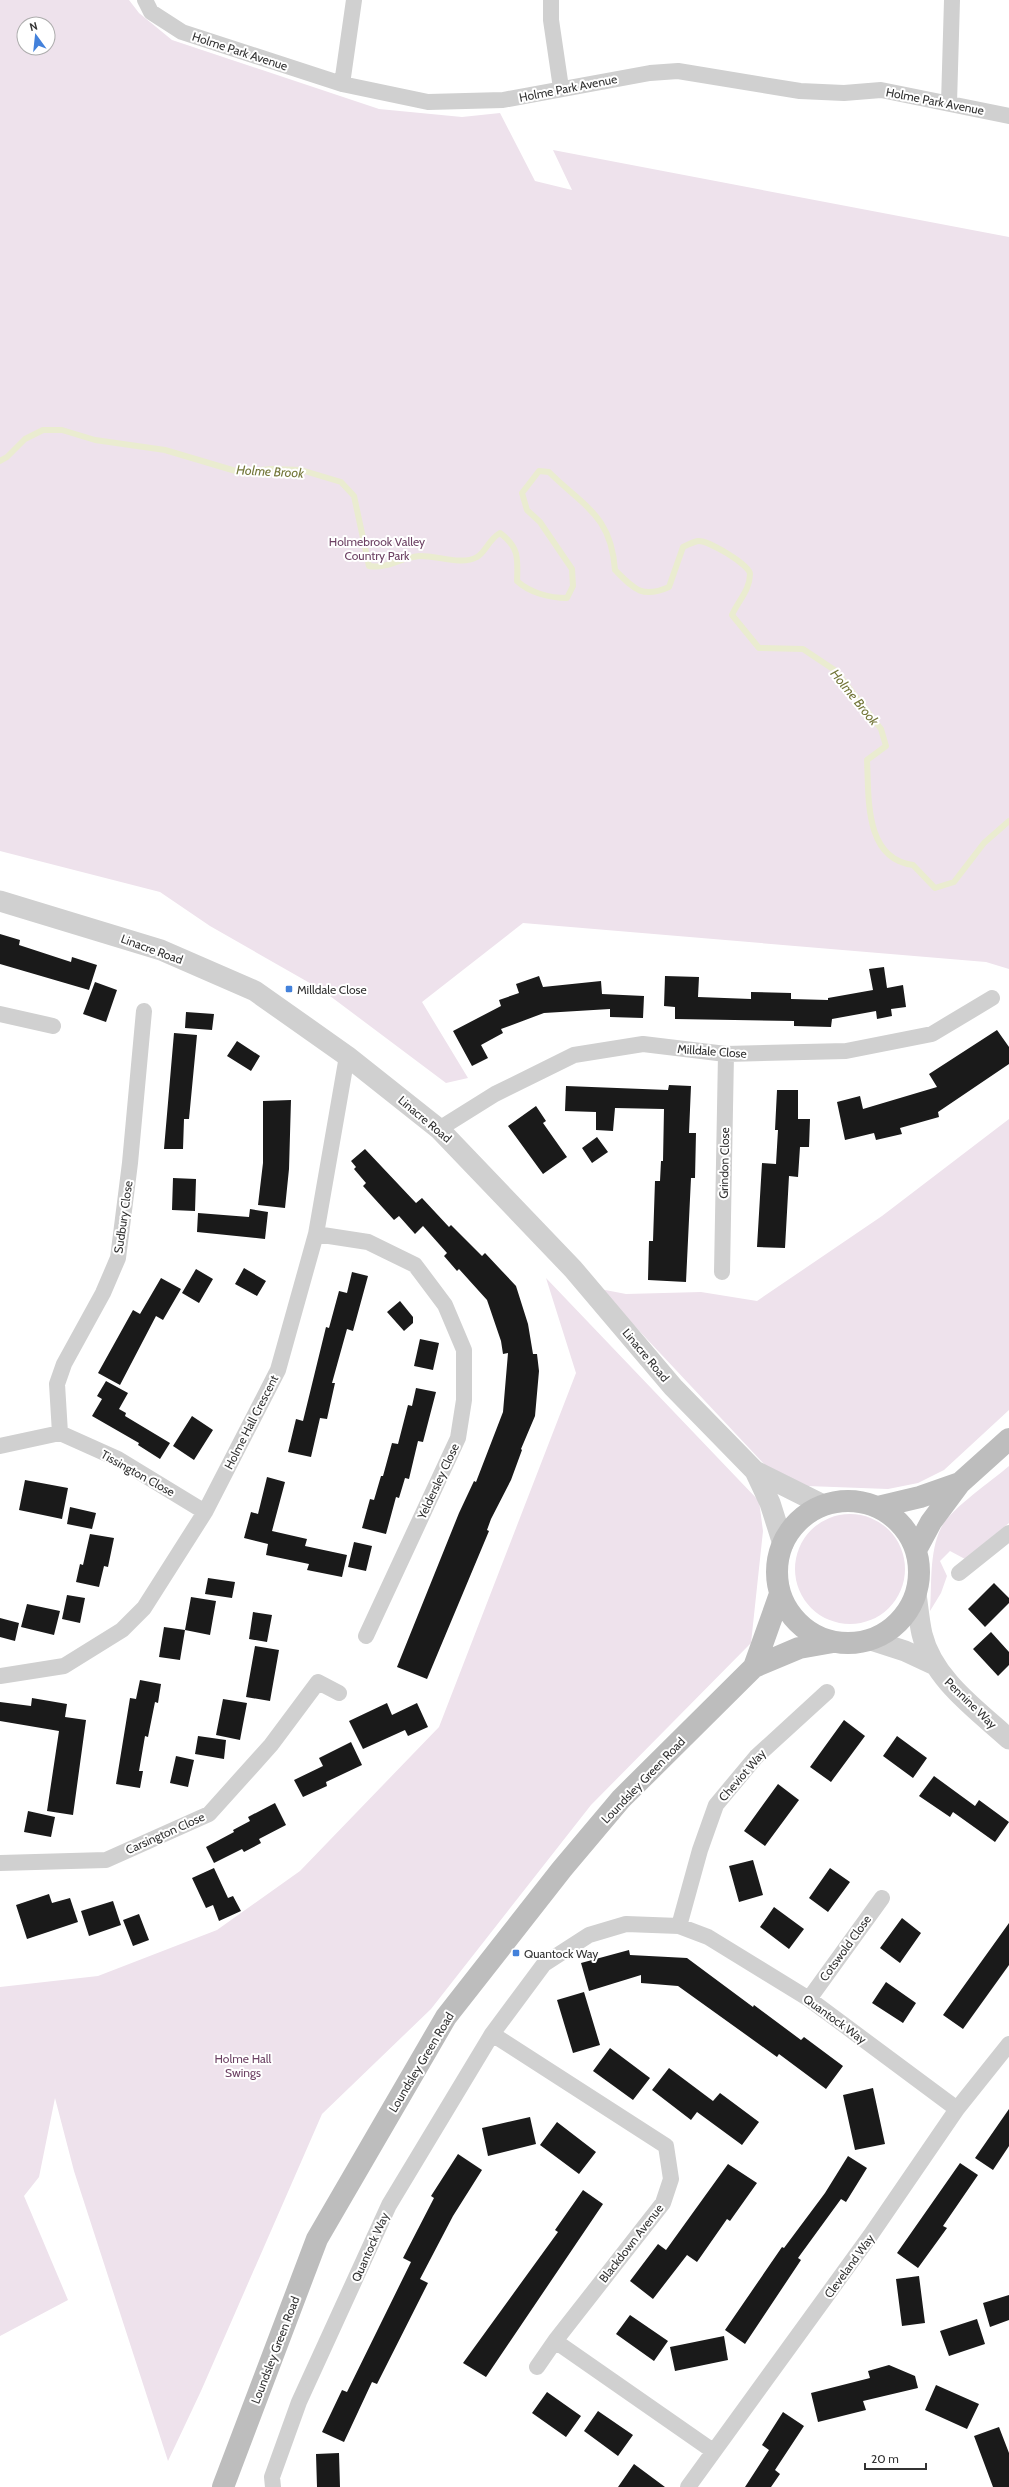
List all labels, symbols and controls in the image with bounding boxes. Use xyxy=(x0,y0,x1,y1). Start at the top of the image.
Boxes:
north arrow xyxy=(16,16,56,56)
text: N xyxy=(28,19,39,34)
street label: Holme Park Avenue xyxy=(190,28,290,74)
street label: Holme Park Avenue xyxy=(518,71,618,105)
street label: Holme Park Avenue xyxy=(885,84,985,118)
water label: Holme Brook xyxy=(236,461,305,481)
park label: Holmebrook Valley Country Park xyxy=(329,534,425,563)
water label: Holme Brook xyxy=(827,666,883,729)
street label: Linacre Road xyxy=(119,931,185,967)
place label: Milldale Close xyxy=(297,982,367,997)
marker: Milldale Close xyxy=(284,984,294,994)
street label: Milldale Close xyxy=(677,1041,747,1061)
street label: Linacre Road xyxy=(395,1092,455,1146)
street label: Grindon Close xyxy=(716,1127,732,1199)
street label: Sudbury Close xyxy=(110,1180,136,1254)
street label: Linacre Road xyxy=(619,1325,673,1385)
street label: Holme Hall Crescent xyxy=(221,1372,281,1472)
street label: Yeldersley Close xyxy=(414,1441,462,1522)
street label: Tissington Close xyxy=(99,1447,177,1499)
street label: Pennine Way xyxy=(942,1674,1000,1732)
street label: Loundsley Green Road xyxy=(598,1734,688,1826)
street label: Cheviot Way xyxy=(715,1746,769,1804)
street label: Carsington Close xyxy=(123,1809,207,1857)
street label: Cotswold Close xyxy=(816,1912,874,1984)
place label: Quantock Way xyxy=(524,1946,598,1961)
marker: Quantock Way xyxy=(511,1948,521,1958)
street label: Quantock Way xyxy=(800,1991,870,2047)
street label: Loundsley Green Road xyxy=(385,2009,457,2115)
park label: Holme Hall Swings xyxy=(215,2051,272,2080)
street label: Blackdown Avenue xyxy=(596,2201,666,2285)
street label: Quantock Way xyxy=(348,2210,392,2284)
street label: Cleveland Way xyxy=(821,2231,877,2301)
street label: Loundsley Green Road xyxy=(248,2294,302,2406)
scale bar xyxy=(865,2445,926,2471)
text: 20 m xyxy=(871,2451,899,2466)

